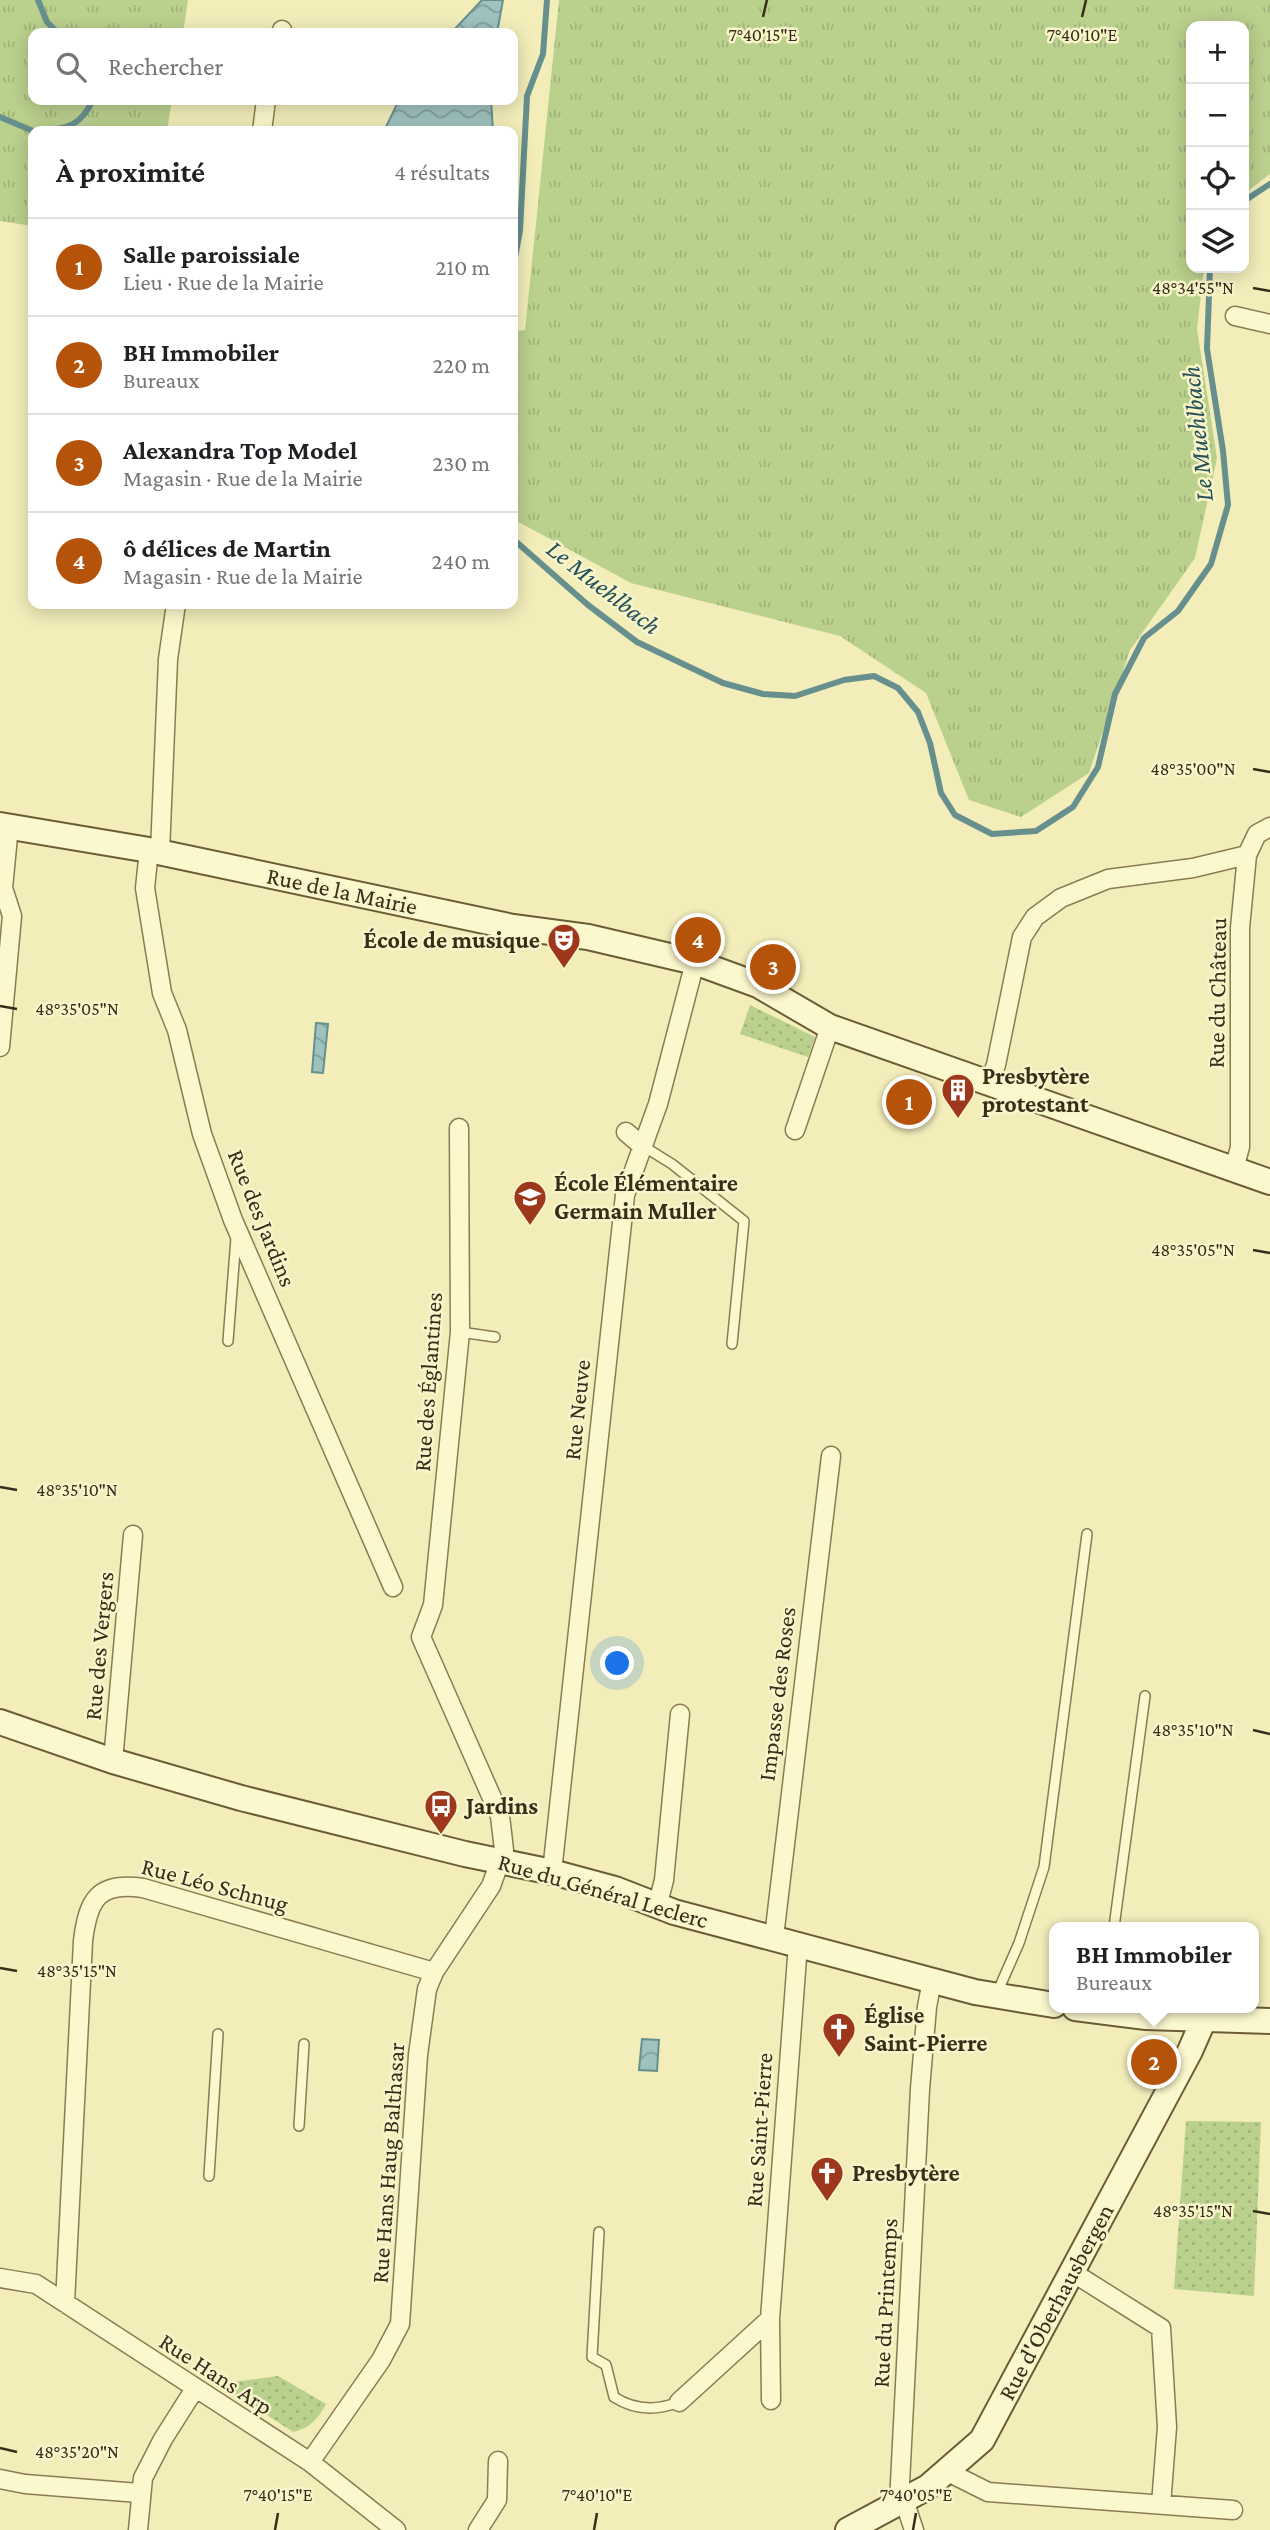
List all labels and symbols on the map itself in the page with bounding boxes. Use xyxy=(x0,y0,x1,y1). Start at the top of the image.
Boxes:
text: 7°40'15"E xyxy=(729,25,798,45)
text: 7°40'10"E xyxy=(1047,25,1117,45)
text: 48°34'55"N xyxy=(1152,278,1234,298)
water label: Le Muehlbach xyxy=(1176,365,1219,503)
water label: Le Muehlbach xyxy=(541,534,666,641)
text: 48°35'00"N xyxy=(1151,759,1236,779)
street label: Rue de la Mairie xyxy=(264,861,420,920)
pin: 4 xyxy=(675,914,721,966)
street label: Rue du Château xyxy=(1202,917,1231,1069)
theatre icon: École de musique xyxy=(545,921,583,970)
place label: École de musique xyxy=(363,926,540,953)
pin: 3 xyxy=(750,941,796,993)
text: 48°35'05"N xyxy=(35,999,119,1019)
place label: Presbytère protestant xyxy=(982,1062,1090,1117)
building icon: Presbytère protestant xyxy=(939,1071,977,1120)
pin: 1 xyxy=(886,1076,932,1128)
street label: Rue des Jardins xyxy=(223,1145,302,1290)
place label: École Élémentaire Germain Muller xyxy=(554,1169,738,1224)
school or university icon: École Élémentaire Germain Muller xyxy=(511,1178,549,1227)
text: 48°35'05"N xyxy=(1151,1240,1235,1260)
street label: Rue des Églantines xyxy=(408,1291,447,1473)
street label: Rue Neuve xyxy=(558,1358,595,1462)
text: 48°35'10"N xyxy=(36,1480,118,1500)
street label: Rue des Vergers xyxy=(79,1571,118,1721)
street label: Impasse des Roses xyxy=(752,1605,801,1783)
your location xyxy=(600,1646,634,1680)
text: 48°35'10"N xyxy=(1152,1720,1234,1740)
bus stop icon: Jardins xyxy=(422,1787,460,1836)
place label: Jardins xyxy=(463,1792,538,1819)
street label: Rue du Général Leclerc xyxy=(495,1848,711,1933)
street label: Rue Léo Schnug xyxy=(139,1852,292,1917)
text: 48°35'15"N xyxy=(37,1961,117,1981)
place label: Église Saint-Pierre xyxy=(864,2001,987,2056)
church icon: Église Saint-Pierre xyxy=(820,2010,858,2059)
pin: 2 xyxy=(1131,2036,1177,2088)
street label: Rue Hans Haug Balthasar xyxy=(366,2041,409,2284)
street label: Rue Saint-Pierre xyxy=(740,2052,777,2208)
church icon: Presbytère xyxy=(808,2154,846,2203)
place label: Presbytère xyxy=(852,2159,960,2186)
street label: Rue d'Oberhausbergen xyxy=(992,2199,1119,2404)
text: 48°35'15"N xyxy=(1153,2201,1233,2221)
street label: Rue du Printemps xyxy=(867,2217,902,2389)
street label: Rue Hans Arp xyxy=(155,2327,278,2420)
text: 48°35'20"N xyxy=(35,2442,119,2462)
text: 7°40'15"E xyxy=(244,2485,313,2505)
text: 7°40'10"E xyxy=(562,2485,632,2505)
text: 7°40'05"E xyxy=(880,2485,952,2505)

